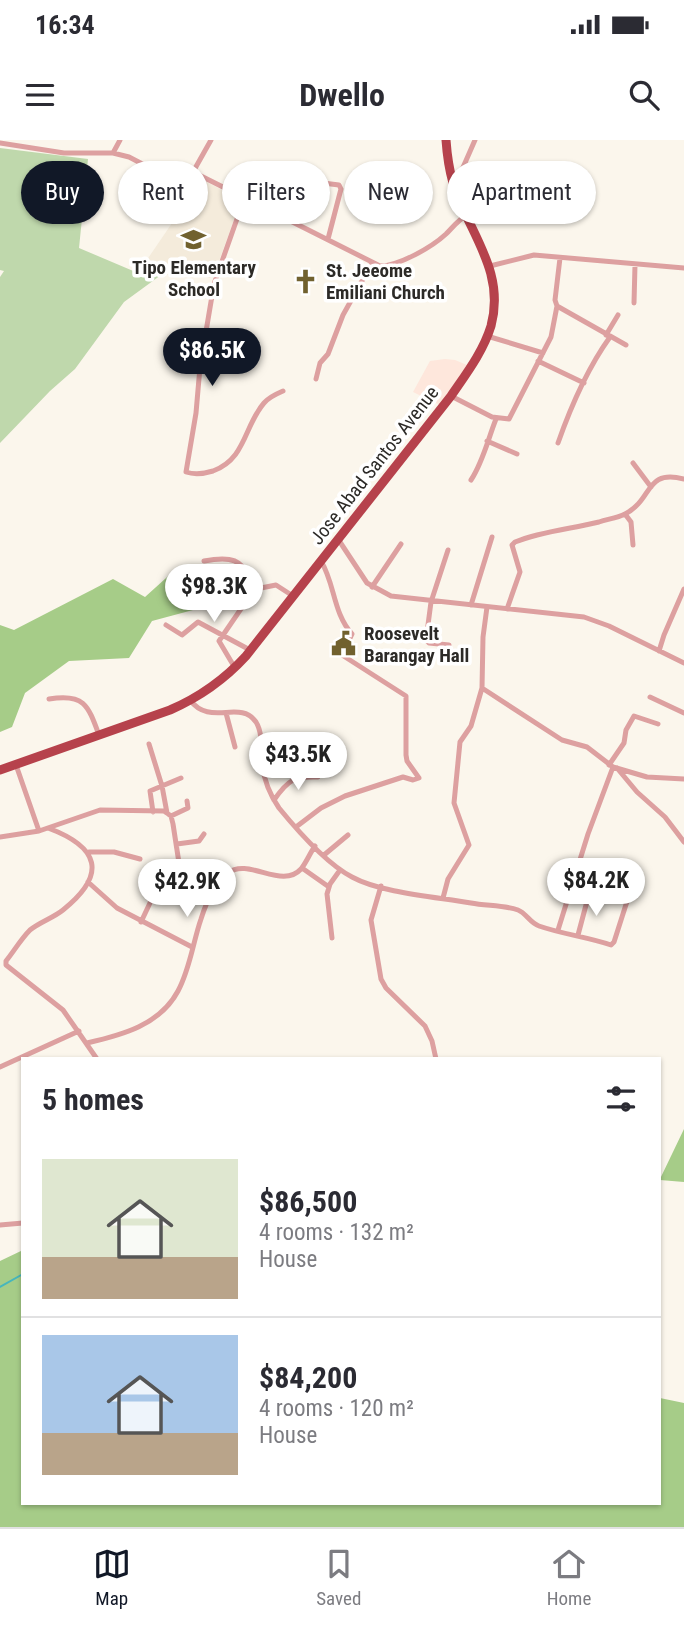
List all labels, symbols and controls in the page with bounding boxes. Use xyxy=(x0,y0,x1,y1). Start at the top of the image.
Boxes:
text: 16:34 xyxy=(35,10,95,40)
icon: menu xyxy=(21,76,59,114)
text: Dwello xyxy=(299,76,385,114)
icon: search xyxy=(625,76,663,114)
chip: Buy xyxy=(21,161,104,224)
chip: Rent xyxy=(118,161,208,224)
chip: Filters xyxy=(222,161,330,224)
chip: New xyxy=(344,161,433,224)
chip: Apartment xyxy=(447,161,596,224)
school or university icon: Tipo Elementary School xyxy=(180,225,208,253)
place label: Tipo Elementary School xyxy=(132,256,256,301)
place label: St. Jeeome Emiliani Church xyxy=(326,259,445,304)
church icon: St. Jeeome Emiliani Church xyxy=(292,267,320,295)
pin: $86.5K xyxy=(155,328,269,388)
text: $86.5K xyxy=(179,337,245,364)
street label: Jose Abad Santos Avenue xyxy=(305,381,443,549)
pin: $98.3K xyxy=(157,564,271,624)
text: $98.3K xyxy=(181,573,247,600)
place label: Roosevelt Barangay Hall xyxy=(364,622,469,667)
public building icon: Roosevelt Barangay Hall xyxy=(330,630,358,658)
pin: $43.5K xyxy=(241,732,355,792)
text: $43.5K xyxy=(265,741,331,768)
pin: $84.2K xyxy=(539,858,653,918)
pin: $42.9K xyxy=(130,860,244,919)
text: $84.2K xyxy=(563,867,629,894)
text: $42.9K xyxy=(154,868,220,895)
icon: filters xyxy=(602,1080,640,1118)
text: 5 homes xyxy=(42,1082,144,1117)
text: $86,500 xyxy=(259,1184,357,1219)
icon: home xyxy=(98,1187,182,1271)
text: 4 rooms · 132 m² xyxy=(259,1219,414,1246)
text: House xyxy=(259,1246,317,1273)
text: $84,200 xyxy=(259,1360,357,1395)
icon: home xyxy=(98,1363,182,1447)
text: 4 rooms · 120 m² xyxy=(259,1395,414,1422)
text: House xyxy=(259,1422,317,1449)
tab: Map xyxy=(93,1545,131,1610)
tab: Saved xyxy=(316,1545,361,1610)
tab: Home xyxy=(547,1545,591,1610)

